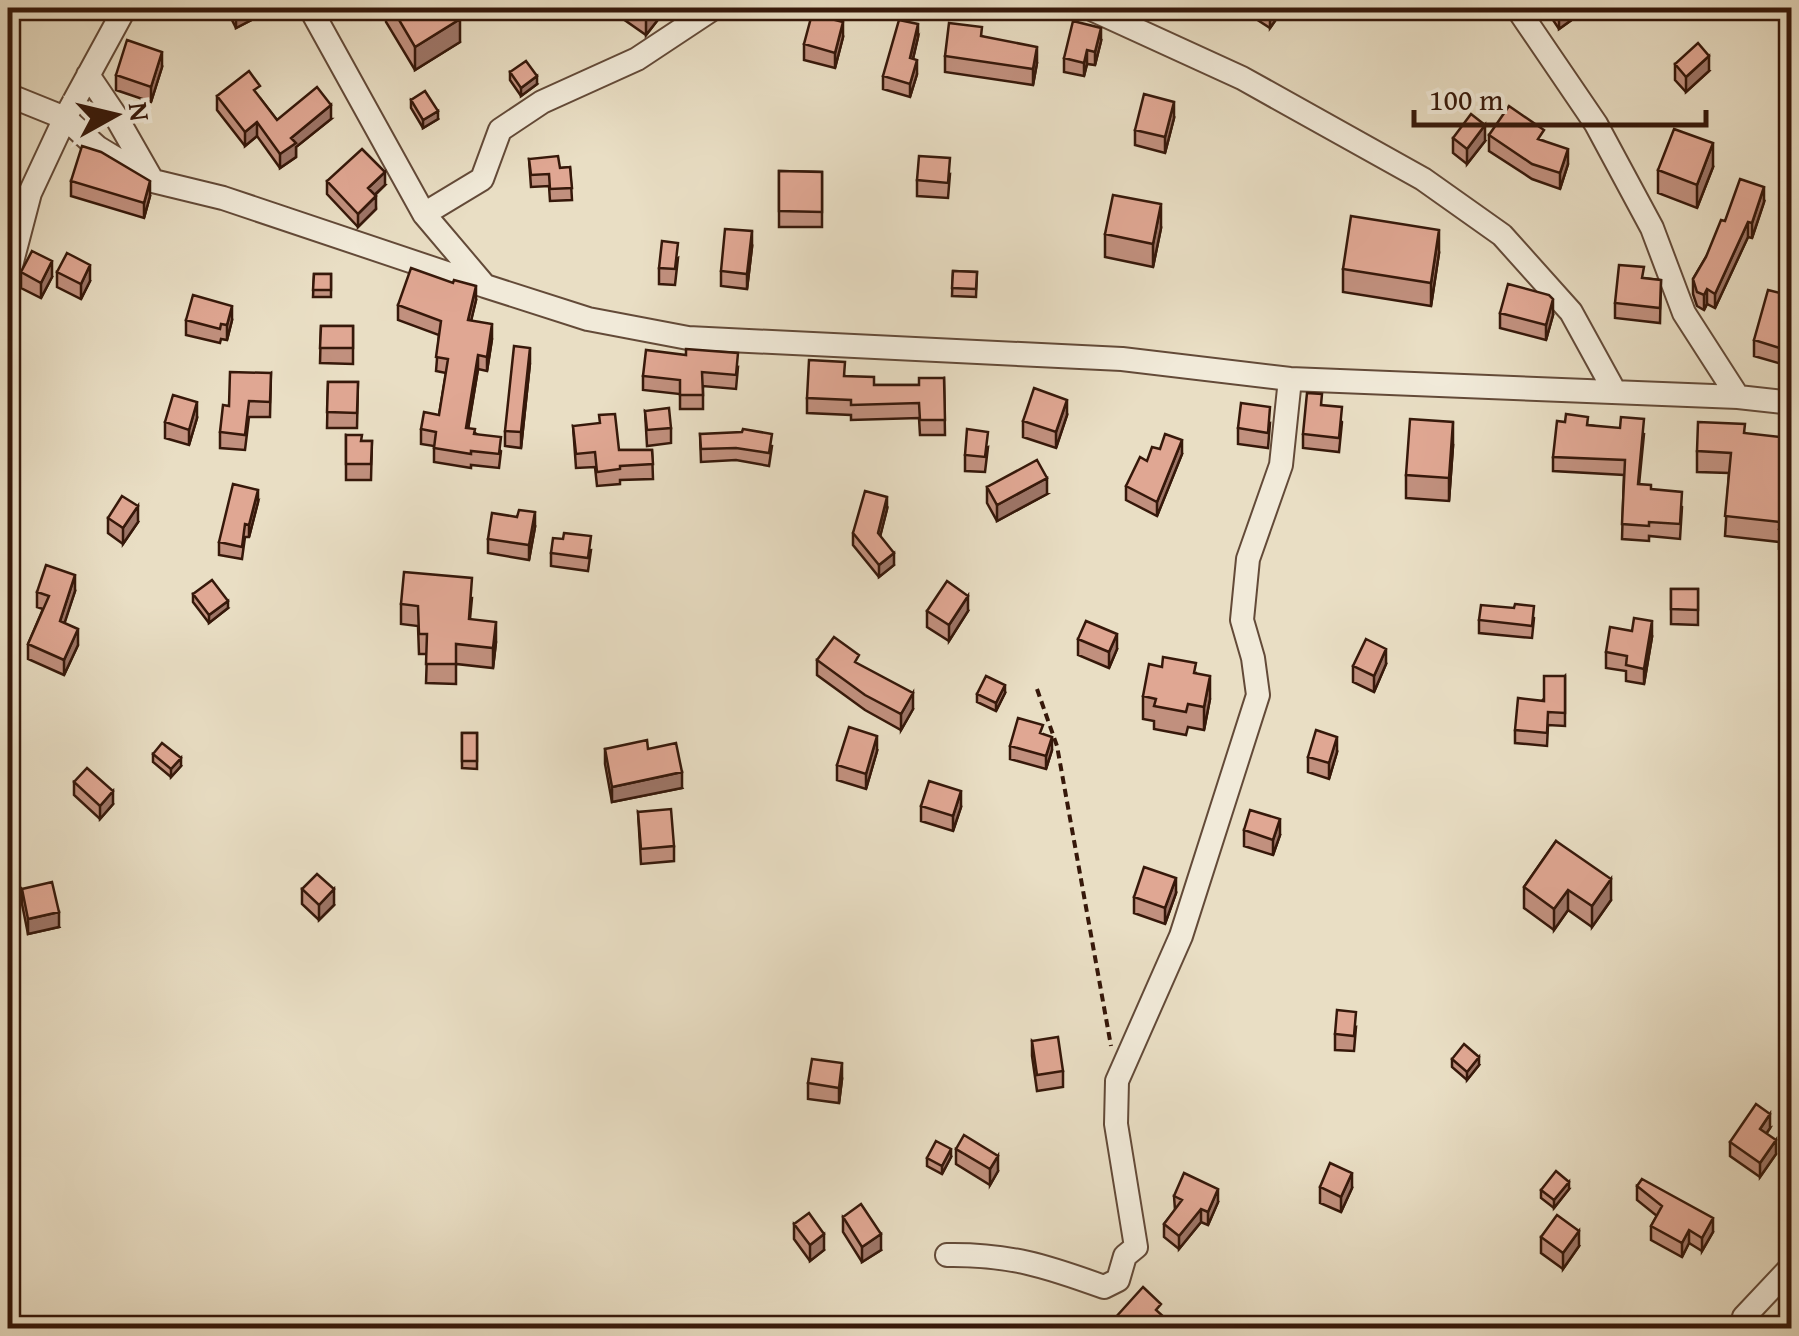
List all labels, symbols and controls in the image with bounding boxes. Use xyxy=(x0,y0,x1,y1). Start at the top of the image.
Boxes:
north arrow xyxy=(65,65,165,165)
scale bar xyxy=(1414,65,1706,127)
text: 100 m xyxy=(1429,77,1504,121)
text: N xyxy=(119,99,162,124)

